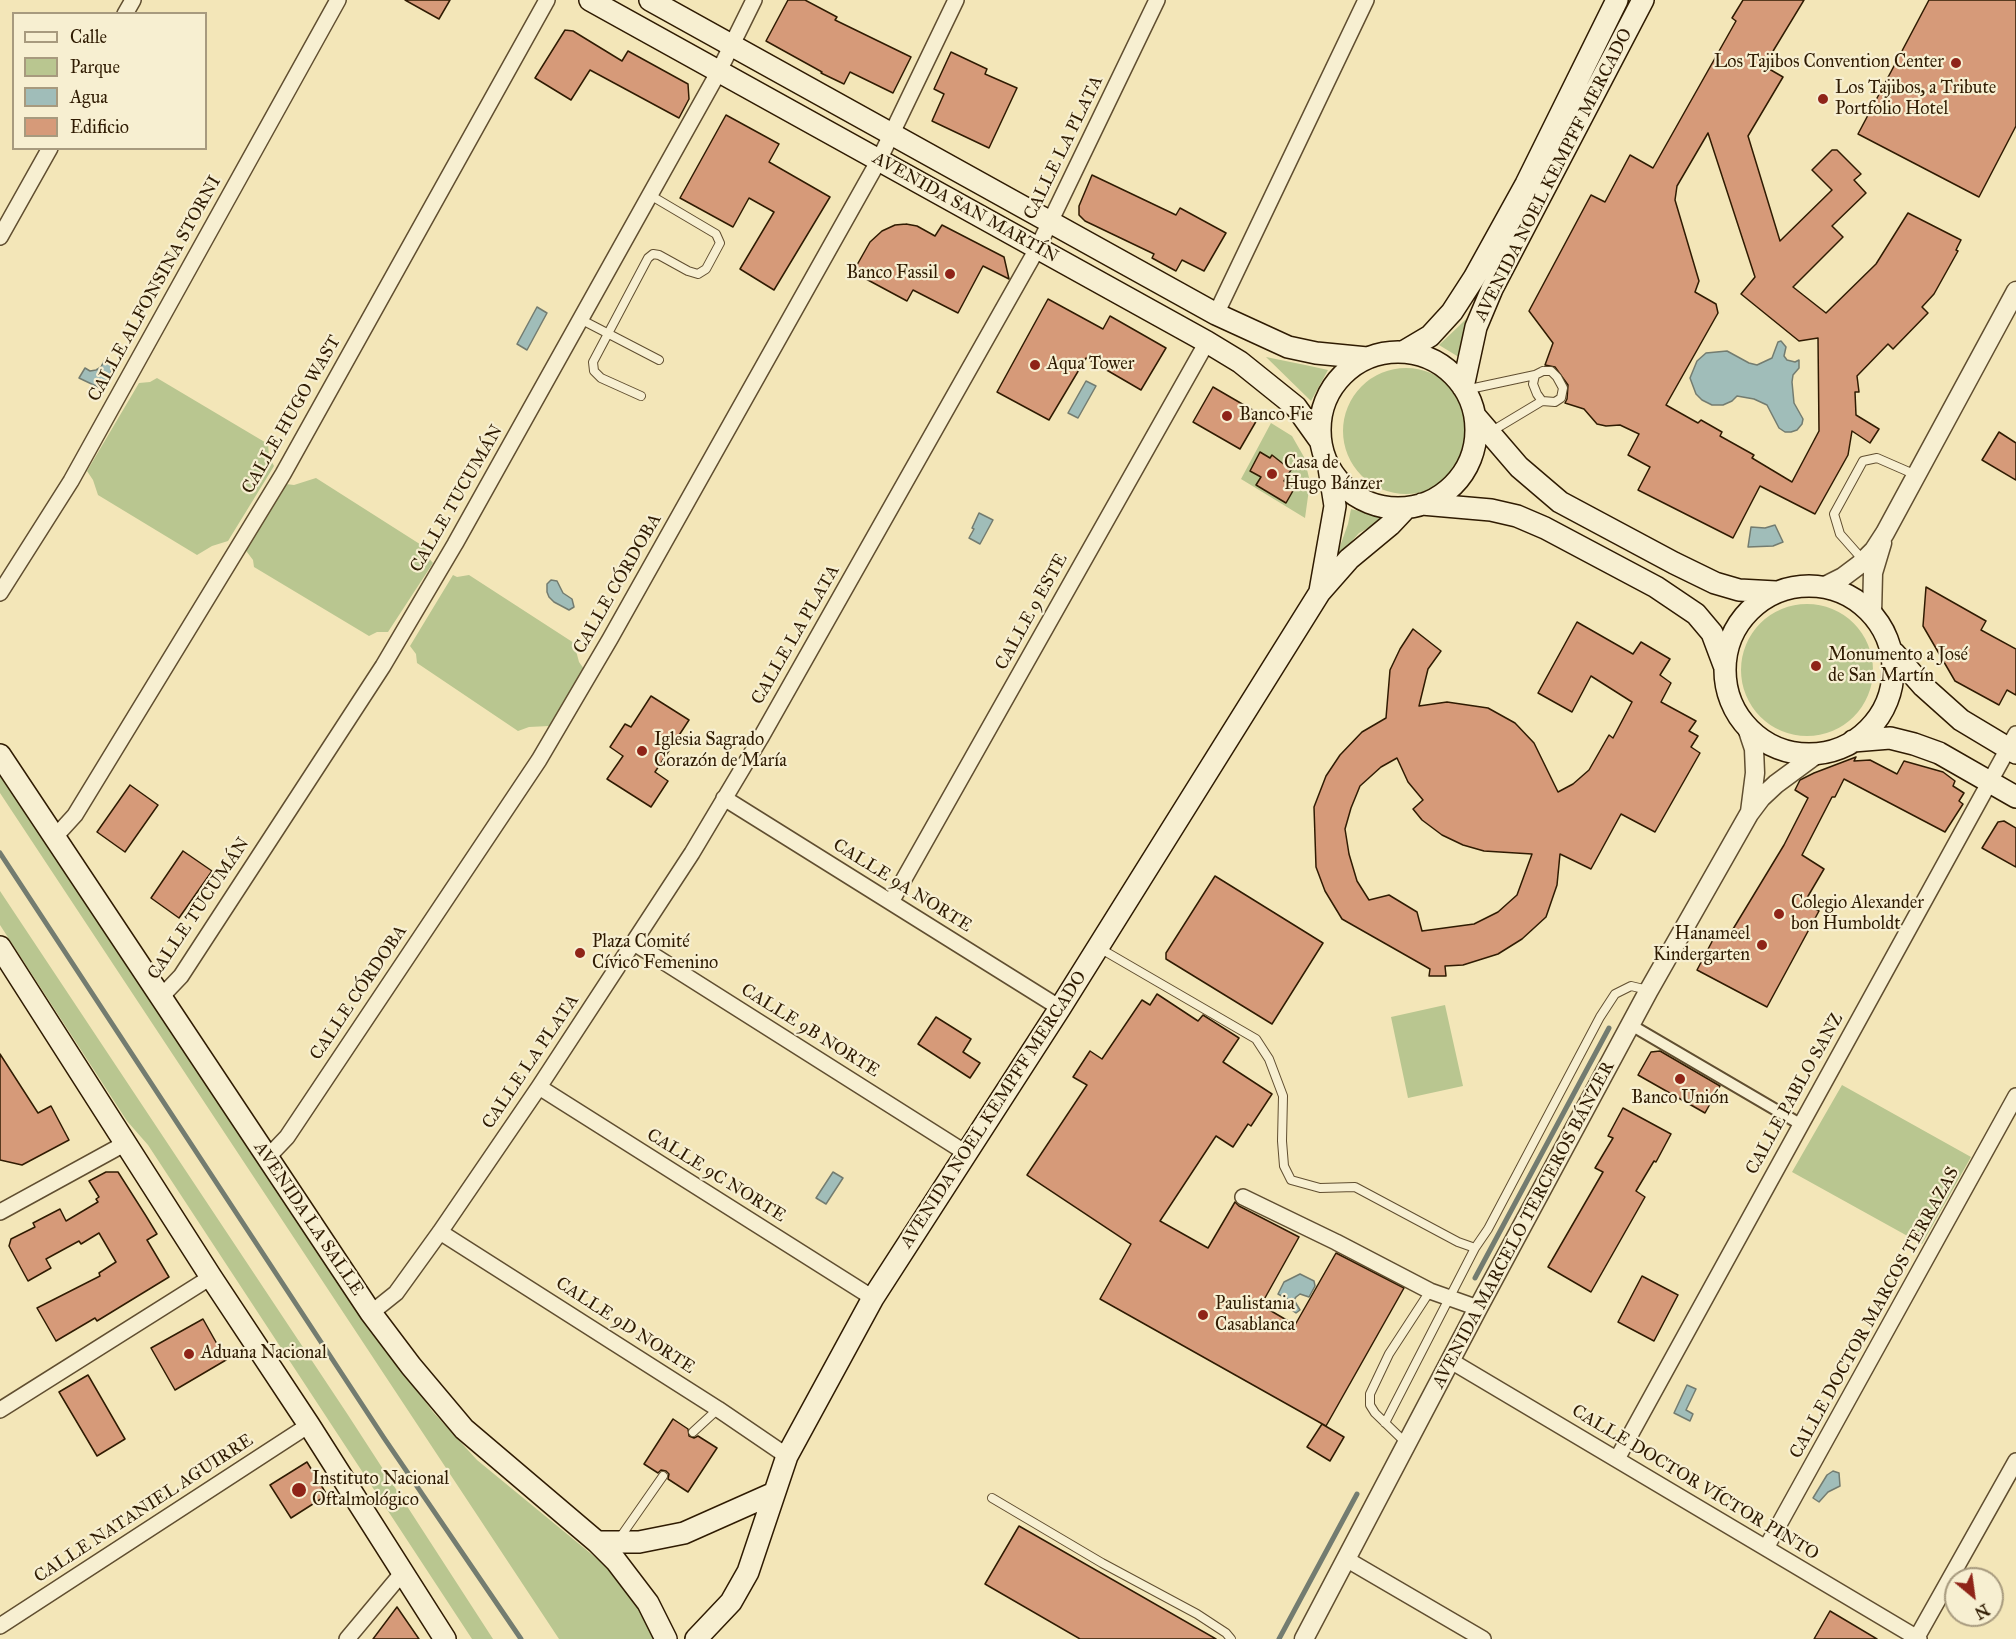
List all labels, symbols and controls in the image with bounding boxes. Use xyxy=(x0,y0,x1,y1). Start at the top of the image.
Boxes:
legend xyxy=(12,12,207,150)
street label: AVENIDA NOEL KEMPFF MERCADO xyxy=(1470,25,1638,325)
text: Calle xyxy=(70,26,107,48)
place label: Los Tajibos Convention Center xyxy=(1714,52,1944,74)
text: Parque xyxy=(70,56,120,78)
marker: Los Tajibos Convention Center xyxy=(1949,56,1963,70)
street label: CALLE LA PLATA xyxy=(1020,72,1108,224)
place label: Los Tajibos, a Tribute Portfolio Hotel xyxy=(1835,78,1996,121)
text: Agua xyxy=(70,86,108,108)
marker: Los Tajibos, a Tribute Portfolio Hotel xyxy=(1816,92,1830,106)
text: Edificio xyxy=(70,116,129,138)
street label: AVENIDA SAN MARTÍN xyxy=(868,148,1062,268)
street label: CALLE ALFONSINA STORNI xyxy=(84,172,226,406)
place label: Banco Fassil xyxy=(846,263,938,285)
marker: Banco Fassil xyxy=(943,267,957,281)
street label: CALLE HUGO WAST xyxy=(238,332,346,498)
place label: Aqua Tower xyxy=(1047,354,1134,376)
marker: Aqua Tower xyxy=(1028,358,1042,372)
place label: Banco Fie xyxy=(1239,405,1313,427)
marker: Banco Fie xyxy=(1220,409,1234,423)
street label: CALLE TUCUMÁN xyxy=(406,421,508,577)
place label: Casa de Hugo Bánzer xyxy=(1284,453,1382,496)
marker: Casa de Hugo Bánzer xyxy=(1265,467,1279,481)
street label: CALLE CÓRDOBA xyxy=(569,510,667,658)
street label: CALLE 9 ESTE xyxy=(991,550,1073,674)
street label: CALLE LA PLATA xyxy=(747,561,845,709)
place label: Monumento a José de San Martín xyxy=(1828,645,1968,688)
marker: Monumento a José de San Martín xyxy=(1809,659,1823,673)
place label: Iglesia Sagrado Corazón de María xyxy=(654,730,787,772)
marker: Iglesia Sagrado Corazón de María xyxy=(635,744,649,758)
street label: CALLE TUCUMÁN xyxy=(143,834,255,984)
street label: CALLE 9A NORTE xyxy=(829,835,975,937)
place label: Colegio Alexander bon Humboldt xyxy=(1791,893,1924,936)
marker: Colegio Alexander bon Humboldt xyxy=(1772,907,1786,921)
street label: CALLE CÓRDOBA xyxy=(306,921,412,1065)
place label: Hanameel Kindergarten xyxy=(1653,924,1750,966)
place label: Plaza Comité Cívico Femenino xyxy=(592,932,718,974)
marker: Hanameel Kindergarten xyxy=(1755,938,1769,952)
marker: Plaza Comité Cívico Femenino xyxy=(573,946,587,960)
street label: AVENIDA NOEL KEMPFF MERCADO xyxy=(896,968,1092,1252)
street label: CALLE 9B NORTE xyxy=(737,980,883,1082)
street label: CALLE LA PLATA xyxy=(478,991,584,1133)
street label: CALLE PABLO SANZ xyxy=(1742,1009,1848,1179)
street label: AVENIDA MARCELO TERCEROS BÁNZER xyxy=(1428,1058,1620,1392)
marker: Banco Unión xyxy=(1673,1072,1687,1086)
place label: Banco Unión xyxy=(1631,1088,1729,1110)
street label: CALLE 9C NORTE xyxy=(643,1124,789,1228)
street label: AVENIDA LA SALLE xyxy=(248,1138,368,1300)
street label: CALLE DOCTOR MARCOS TERRAZAS xyxy=(1786,1163,1964,1463)
street label: CALLE 9D NORTE xyxy=(551,1273,699,1379)
place label: Paulistania Casablanca xyxy=(1215,1294,1295,1336)
marker: Paulistania Casablanca xyxy=(1196,1308,1210,1322)
place label: Aduana Nacional xyxy=(201,1343,327,1365)
marker: Aduana Nacional xyxy=(182,1347,196,1361)
street label: CALLE DOCTOR VÍCTOR PINTO xyxy=(1568,1401,1822,1565)
street label: CALLE NATANIEL AGUIRRE xyxy=(30,1430,258,1588)
place label: Instituto Nacional Oftalmológico xyxy=(312,1469,449,1512)
marker: Instituto Nacional Oftalmológico xyxy=(290,1481,308,1499)
north arrow xyxy=(1944,1567,2004,1627)
text: N xyxy=(1971,1600,1993,1623)

